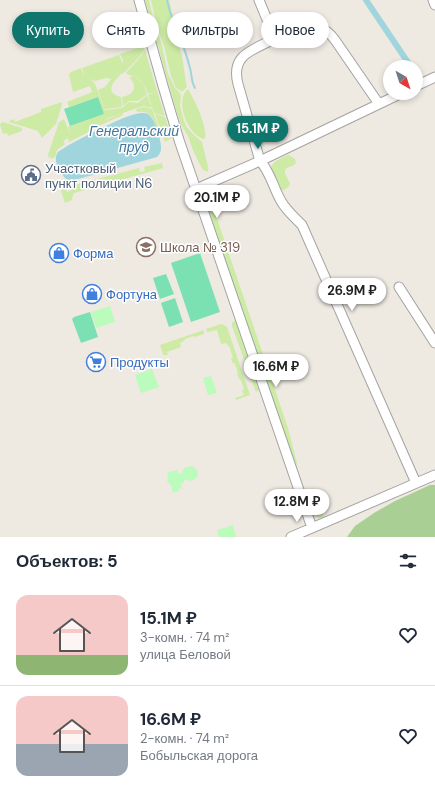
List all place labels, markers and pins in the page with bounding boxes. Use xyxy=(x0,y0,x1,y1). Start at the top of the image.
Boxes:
pin: 15.1M ₽ xyxy=(221,116,295,150)
place label: Участковый пункт полиции N6 xyxy=(45,160,152,192)
public building icon: Участковый пункт полиции N6 xyxy=(20,164,42,186)
pin: 20.1M ₽ xyxy=(180,185,254,219)
school or university icon: Школа № 319 xyxy=(135,236,157,258)
place label: Школа № 319 xyxy=(160,239,240,256)
shop icon: Форма xyxy=(48,242,70,264)
place label: Форма xyxy=(73,245,114,262)
pin: 26.9M ₽ xyxy=(315,278,389,312)
shop icon: Фортуна xyxy=(81,283,103,305)
place label: Фортуна xyxy=(106,286,158,303)
supermarket icon: Продукты xyxy=(85,351,107,373)
place label: Продукты xyxy=(110,354,169,371)
pin: 16.6M ₽ xyxy=(239,354,313,388)
pin: 12.8M ₽ xyxy=(260,489,334,523)

